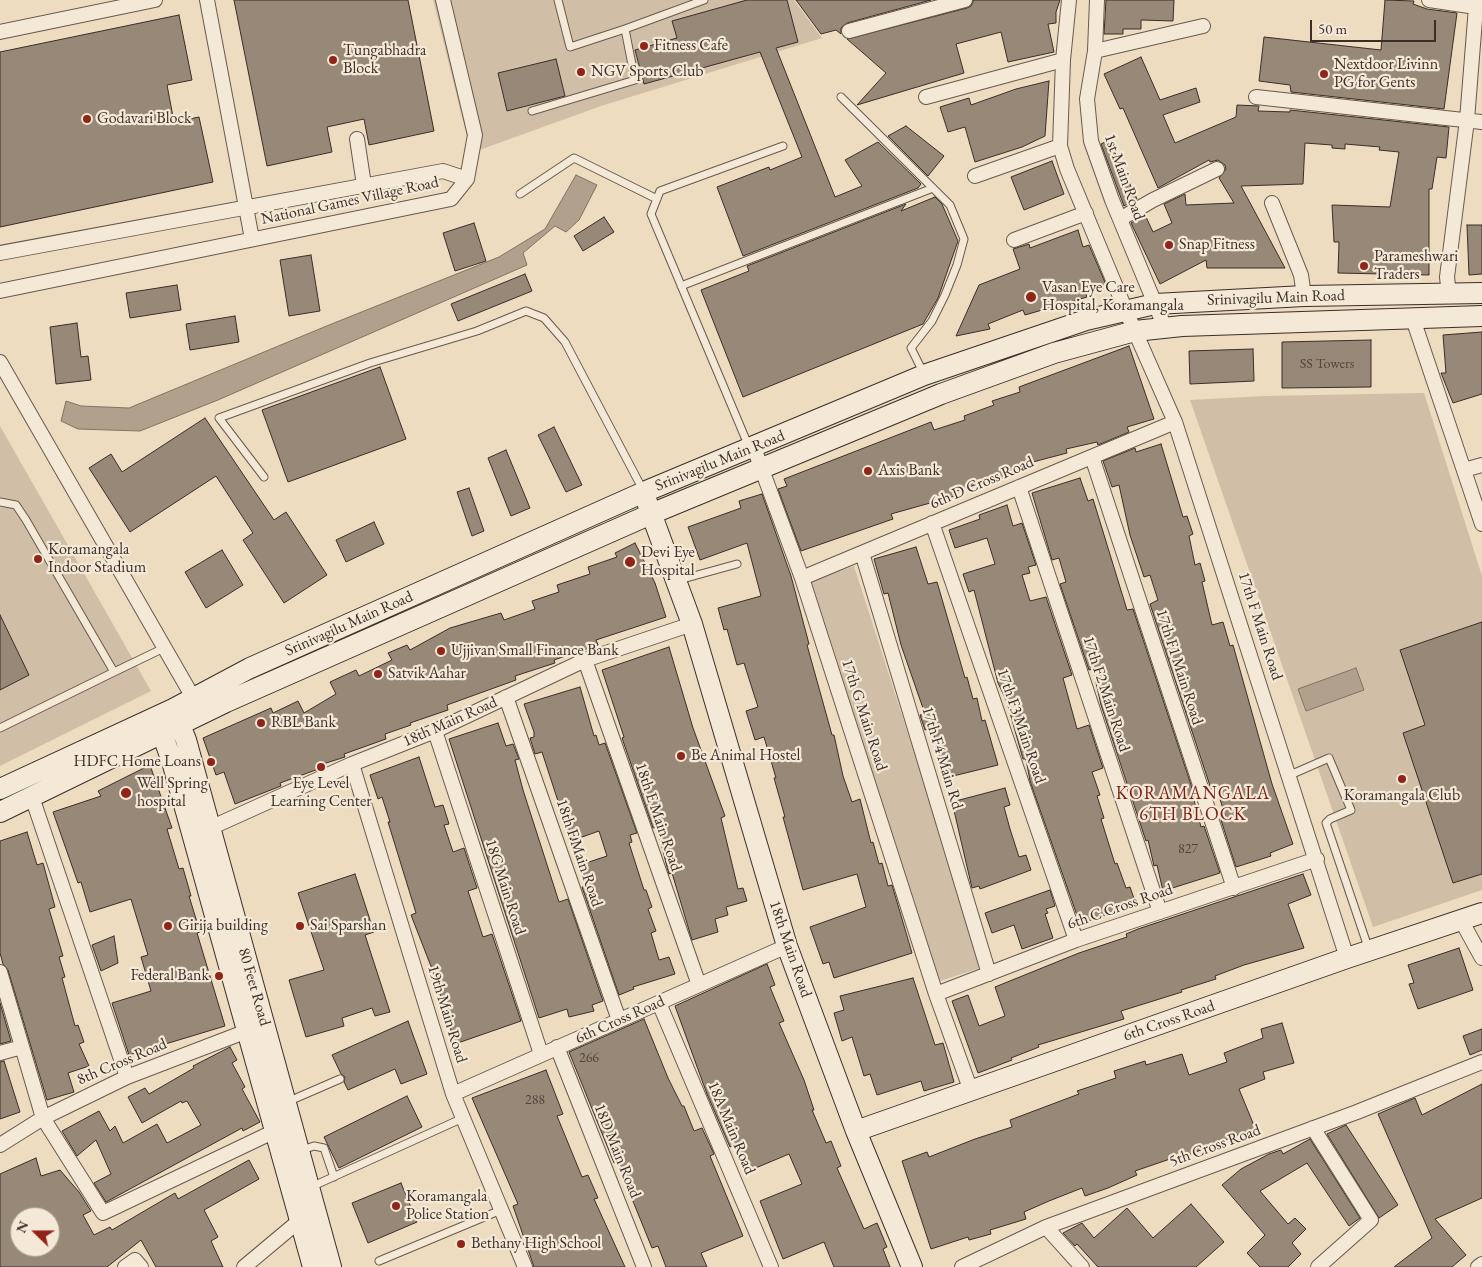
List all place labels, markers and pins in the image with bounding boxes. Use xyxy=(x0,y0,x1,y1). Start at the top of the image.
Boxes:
place label: Fitness Cafe xyxy=(654,36,728,56)
marker: Fitness Cafe xyxy=(638,40,650,52)
place label: Tungabhadra Block xyxy=(343,41,426,79)
marker: Tungabhadra Block xyxy=(327,54,339,66)
place label: Nextdoor Livinn PG for Gents xyxy=(1334,55,1438,93)
place label: NGV Sports Club xyxy=(591,62,704,82)
marker: NGV Sports Club xyxy=(575,66,587,78)
marker: Nextdoor Livinn PG for Gents xyxy=(1318,68,1330,80)
place label: Godavari Block xyxy=(97,109,192,129)
marker: Godavari Block xyxy=(81,113,93,125)
place label: Snap Fitness xyxy=(1179,235,1255,255)
marker: Snap Fitness xyxy=(1163,239,1175,251)
place label: Parameshwari Traders xyxy=(1374,247,1458,285)
marker: Parameshwari Traders xyxy=(1358,260,1370,272)
place label: Vasan Eye Care Hospital, Koramangala xyxy=(1042,278,1184,316)
marker: Vasan Eye Care Hospital, Koramangala xyxy=(1024,290,1038,304)
place label: Axis Bank xyxy=(878,461,940,481)
marker: Axis Bank xyxy=(862,465,874,477)
place label: Koramangala Indoor Stadium xyxy=(48,540,146,578)
place label: Devi Eye Hospital xyxy=(641,543,695,581)
marker: Koramangala Indoor Stadium xyxy=(32,553,44,565)
marker: Devi Eye Hospital xyxy=(623,555,637,569)
place label: Ujjivan Small Finance Bank xyxy=(451,641,619,661)
marker: Ujjivan Small Finance Bank xyxy=(435,645,447,657)
place label: Satvik Aahar xyxy=(388,664,466,684)
marker: Satvik Aahar xyxy=(372,668,384,680)
place label: RBL Bank xyxy=(271,713,336,733)
marker: RBL Bank xyxy=(255,717,267,729)
place label: Be Animal Hostel xyxy=(691,746,800,766)
marker: Be Animal Hostel xyxy=(675,750,687,762)
place label: HDFC Home Loans xyxy=(74,752,201,772)
marker: HDFC Home Loans xyxy=(205,756,217,768)
marker: Eye Level Learning Center xyxy=(315,761,327,773)
marker: Koramangala Club xyxy=(1396,773,1408,785)
place label: Well Spring hospital xyxy=(137,774,208,812)
place label: Eye Level Learning Center xyxy=(271,774,371,812)
marker: Well Spring hospital xyxy=(119,786,133,800)
place label: Koramangala Club xyxy=(1344,786,1460,806)
place label: Girija building xyxy=(178,916,268,936)
place label: Sai Sparshan xyxy=(310,916,386,936)
marker: Girija building xyxy=(162,920,174,932)
marker: Sai Sparshan xyxy=(294,920,306,932)
place label: Federal Bank xyxy=(130,966,209,986)
marker: Federal Bank xyxy=(213,970,225,982)
place label: Koramangala Police Station xyxy=(406,1187,489,1225)
marker: Koramangala Police Station xyxy=(390,1200,402,1212)
place label: Bethany High School xyxy=(471,1234,601,1254)
marker: Bethany High School xyxy=(455,1238,467,1250)

